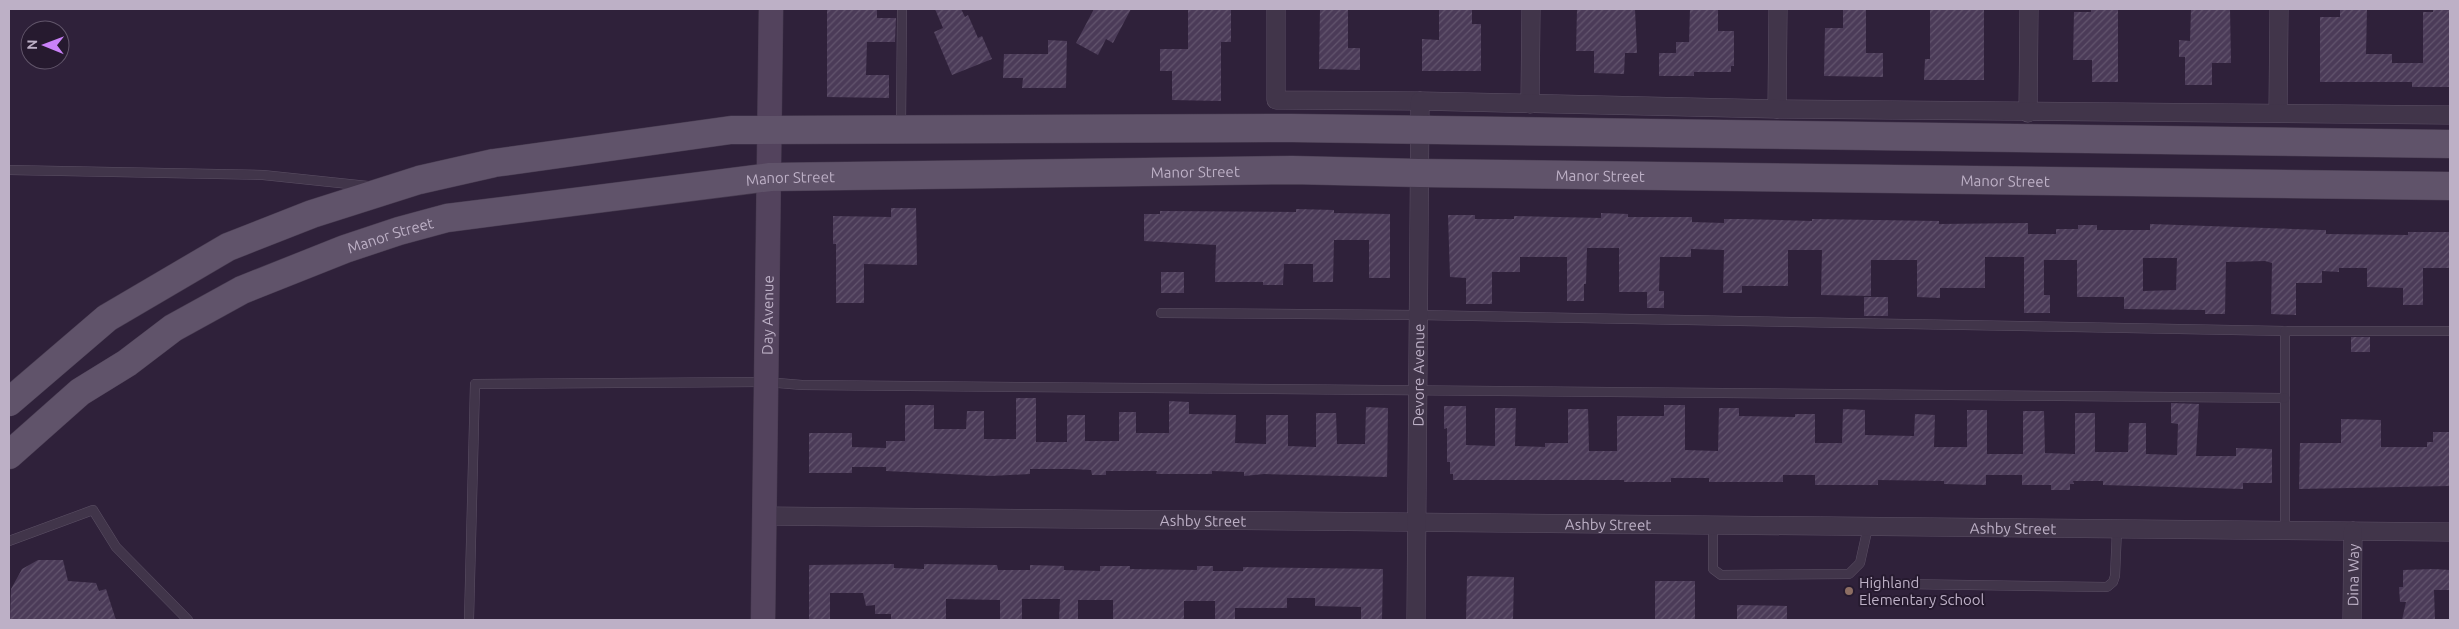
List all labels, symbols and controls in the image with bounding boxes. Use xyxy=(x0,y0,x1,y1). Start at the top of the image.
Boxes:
north arrow xyxy=(20,20,70,70)
text: N xyxy=(24,39,40,50)
street label: Manor Street xyxy=(1150,162,1240,180)
street label: Manor Street xyxy=(1555,166,1645,184)
street label: Manor Street xyxy=(745,168,835,189)
street label: Manor Street xyxy=(1960,171,2050,189)
street label: Manor Street xyxy=(345,214,435,256)
street label: Day Avenue xyxy=(758,275,776,355)
street label: Devore Avenue xyxy=(1409,323,1427,427)
street label: Ashby Street xyxy=(1160,511,1246,529)
street label: Ashby Street xyxy=(1565,515,1651,533)
street label: Ashby Street xyxy=(1970,519,2056,537)
street label: Dina Way xyxy=(2344,544,2361,606)
place label: Highland Elementary School xyxy=(1859,574,1985,608)
marker: Highland Elementary School xyxy=(1843,585,1855,597)

